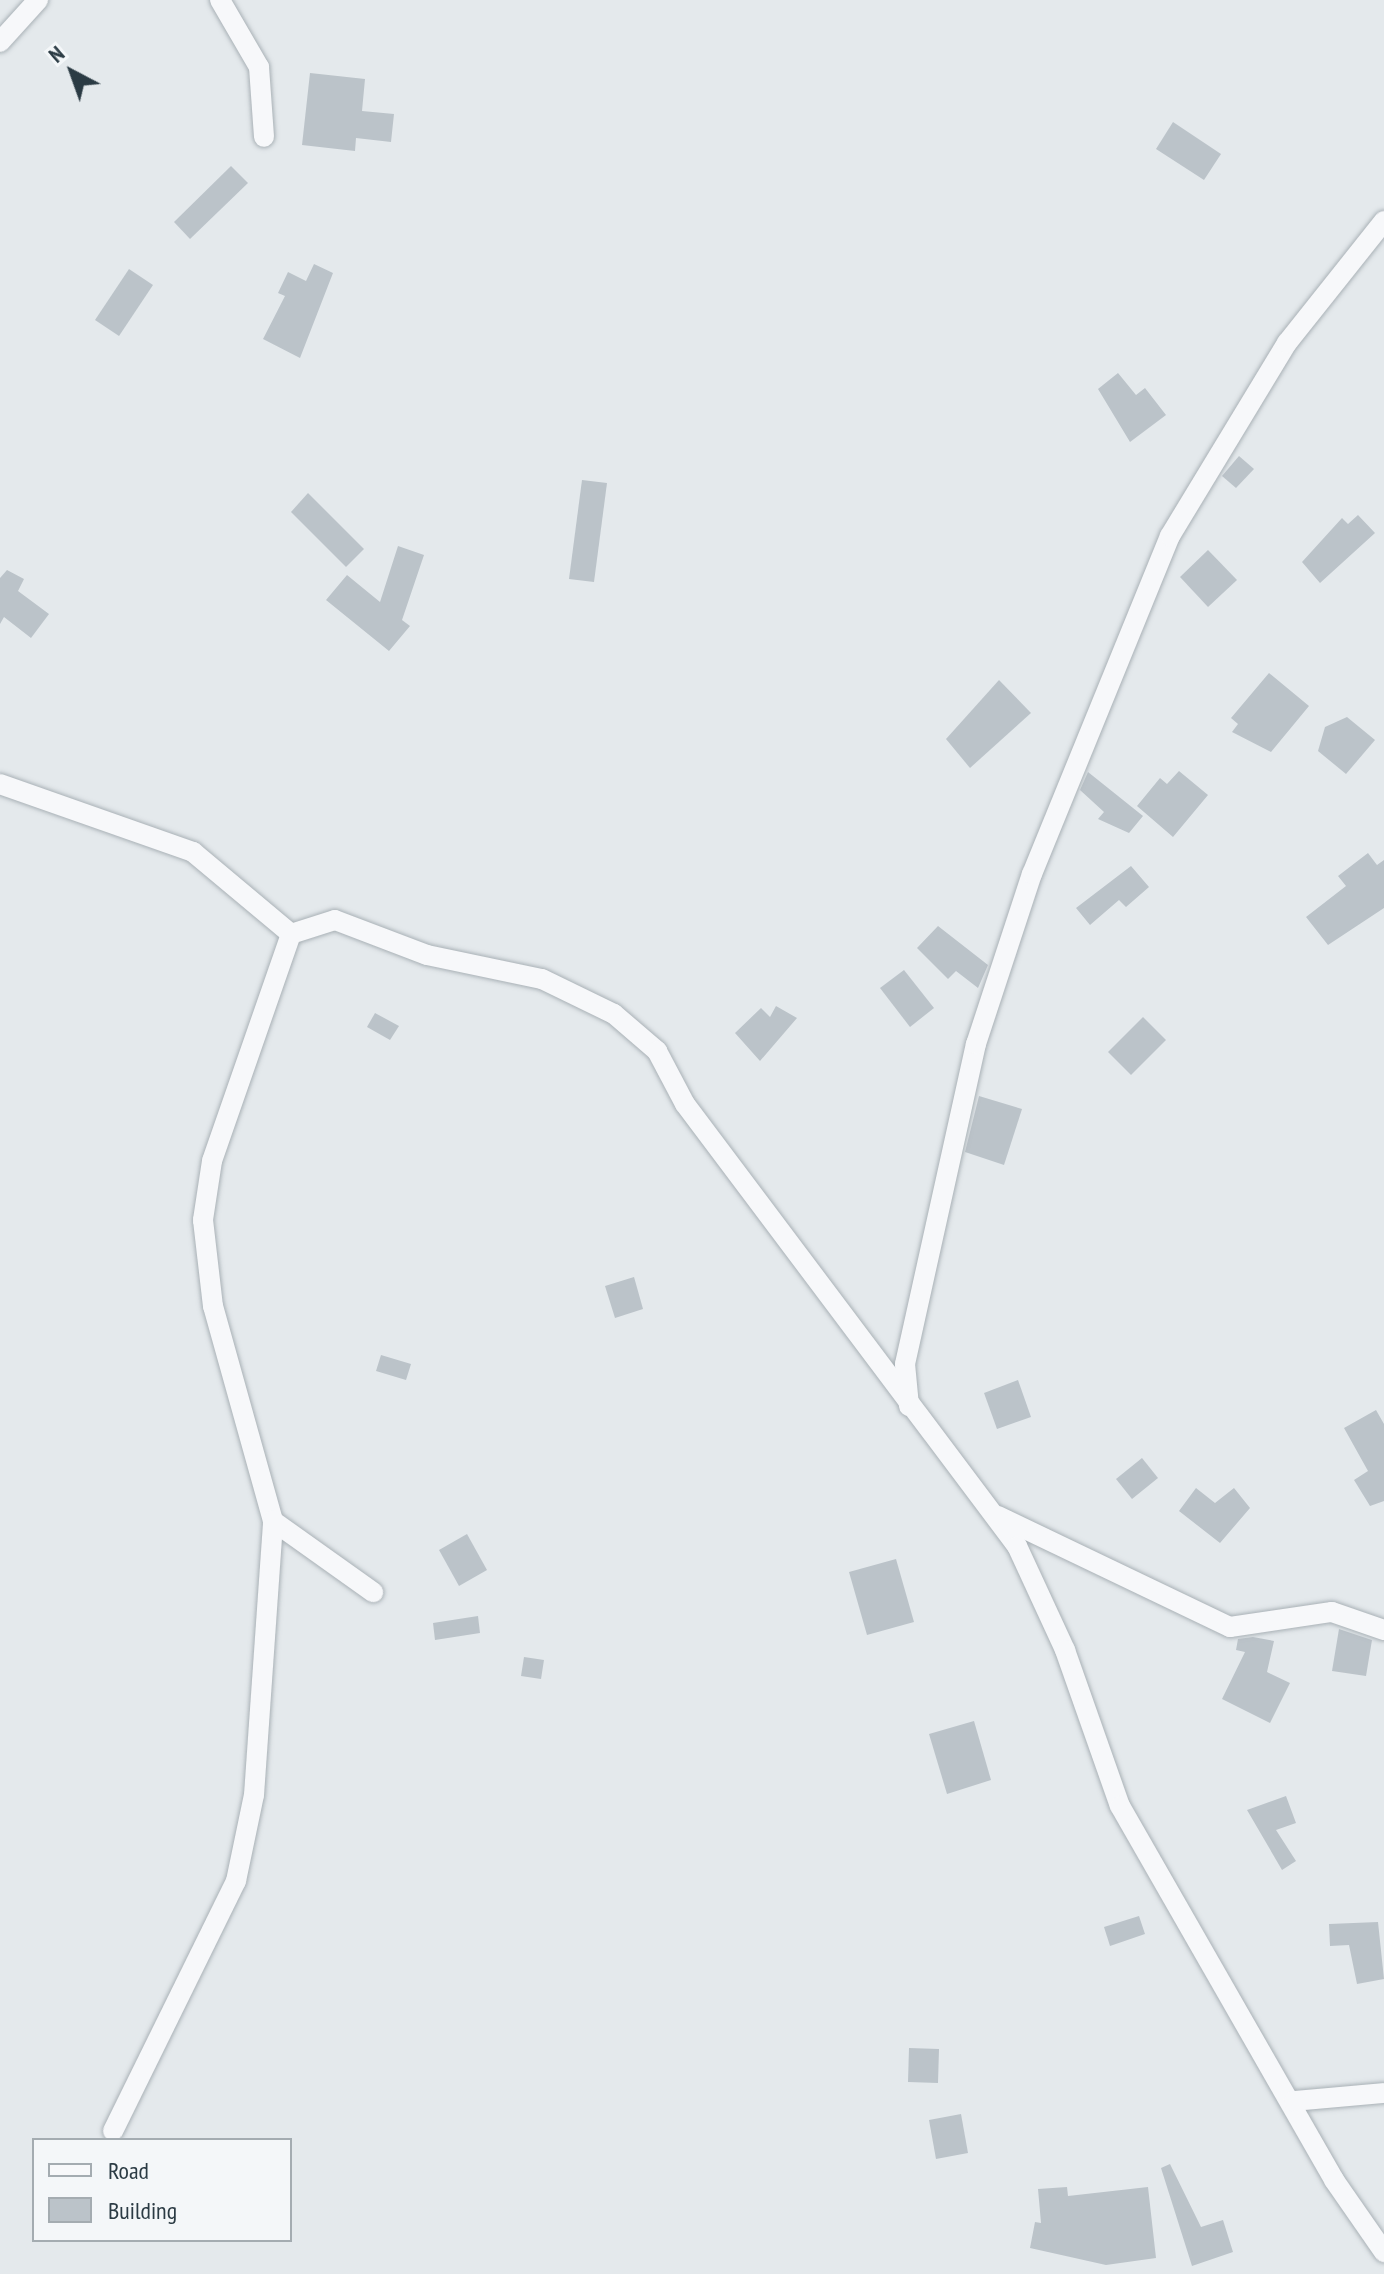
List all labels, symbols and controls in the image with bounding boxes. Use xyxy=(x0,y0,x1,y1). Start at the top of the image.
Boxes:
north arrow xyxy=(32,32,112,112)
text: N xyxy=(43,39,70,68)
legend xyxy=(32,2138,292,2242)
text: Road xyxy=(108,2155,149,2186)
text: Building xyxy=(108,2195,177,2226)

